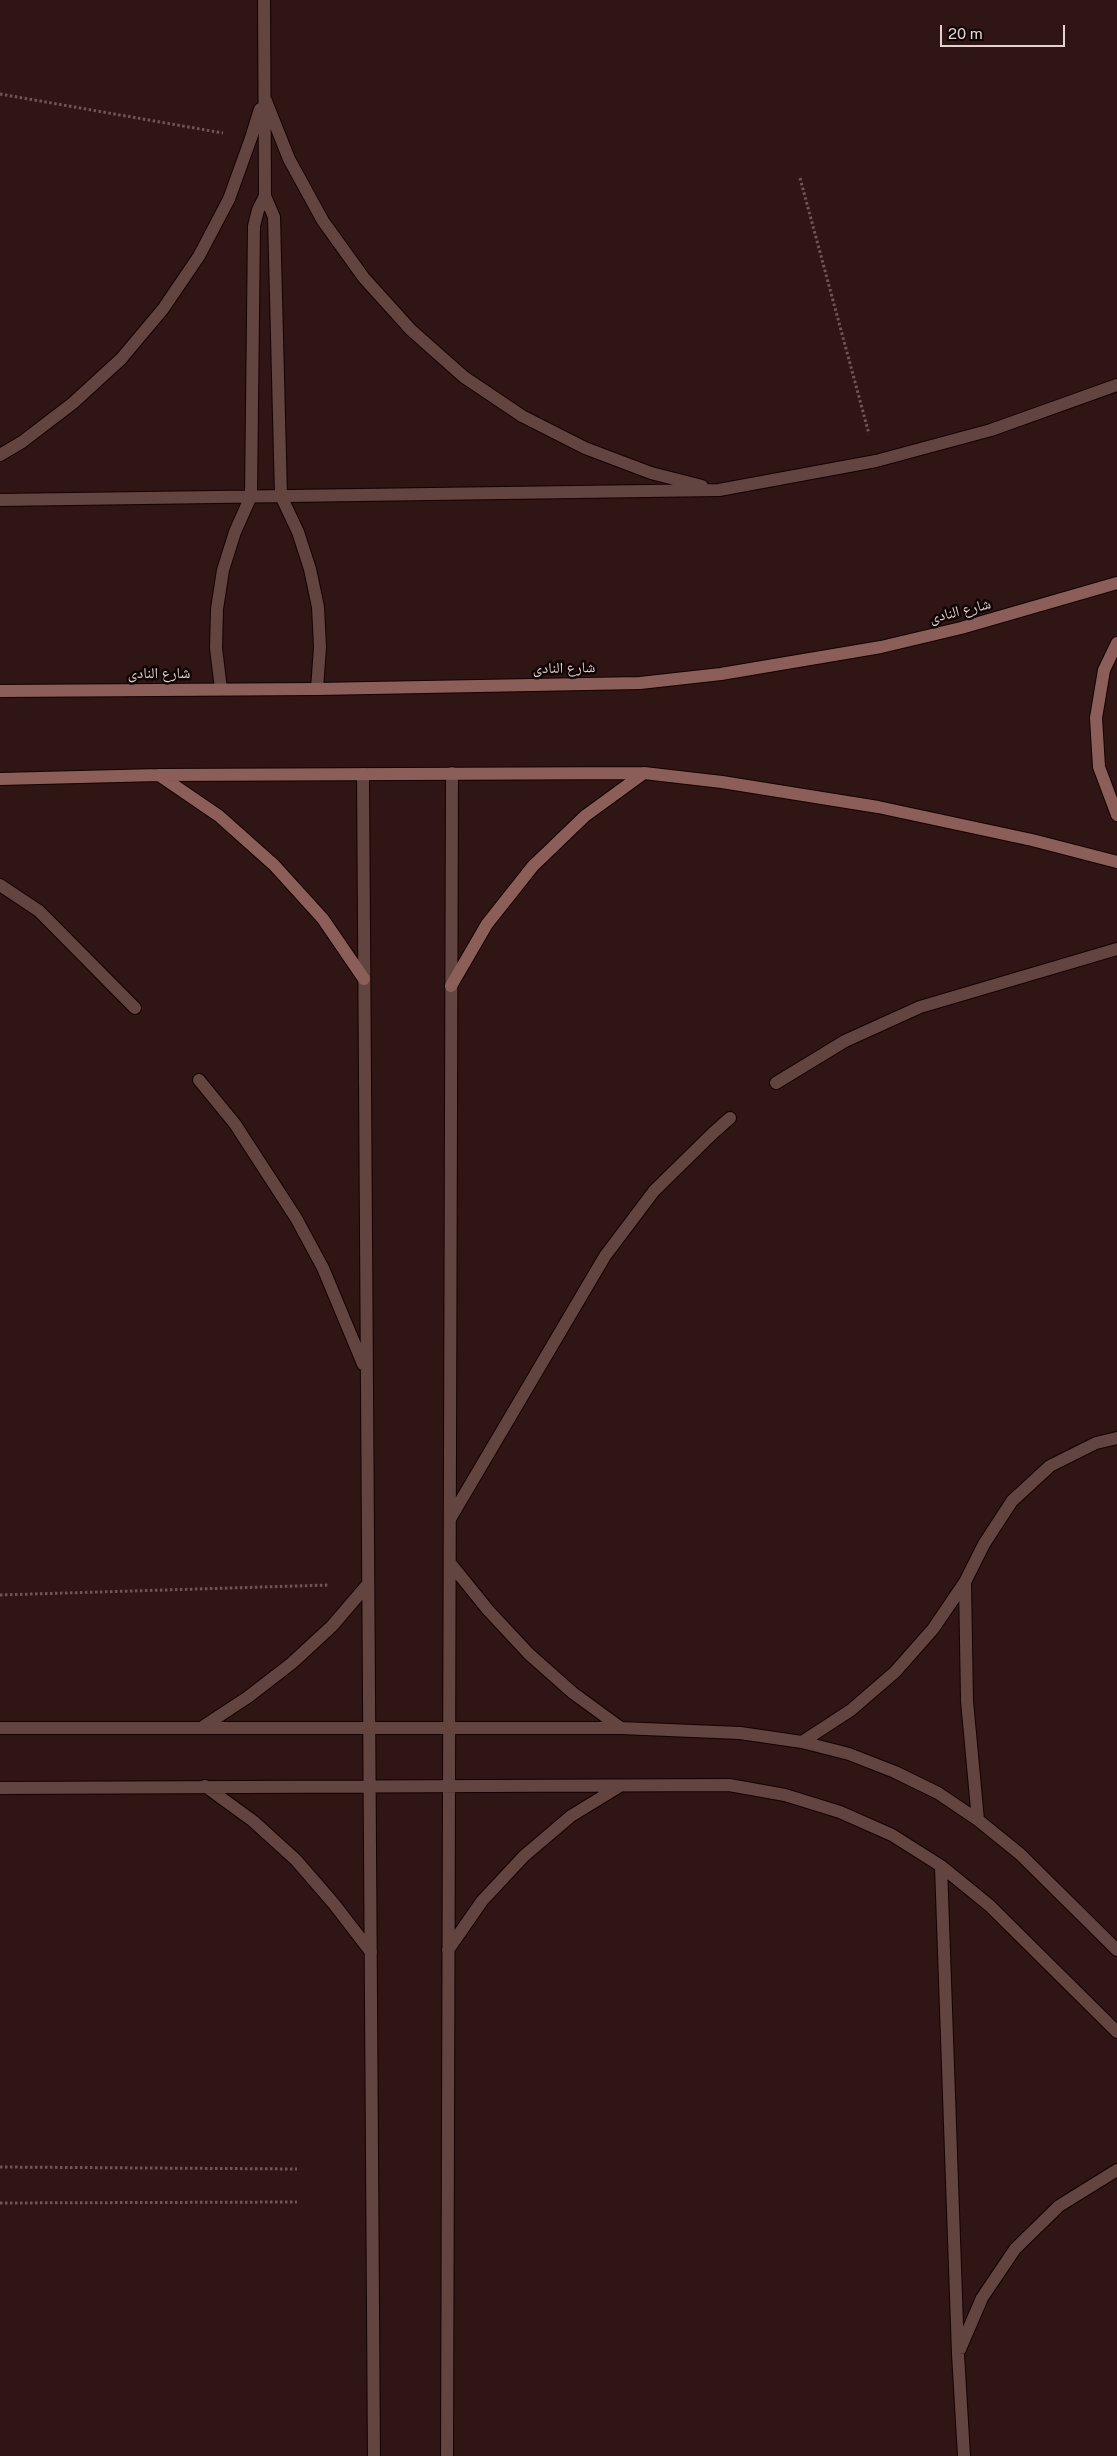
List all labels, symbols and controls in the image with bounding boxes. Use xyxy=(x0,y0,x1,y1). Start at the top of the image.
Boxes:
scale bar xyxy=(942,15,1067,47)
text: 20 m xyxy=(948,25,983,42)
street label: شارع النادى xyxy=(927,595,993,627)
street label: شارع النادى xyxy=(533,658,595,678)
street label: شارع النادى xyxy=(128,664,190,682)

